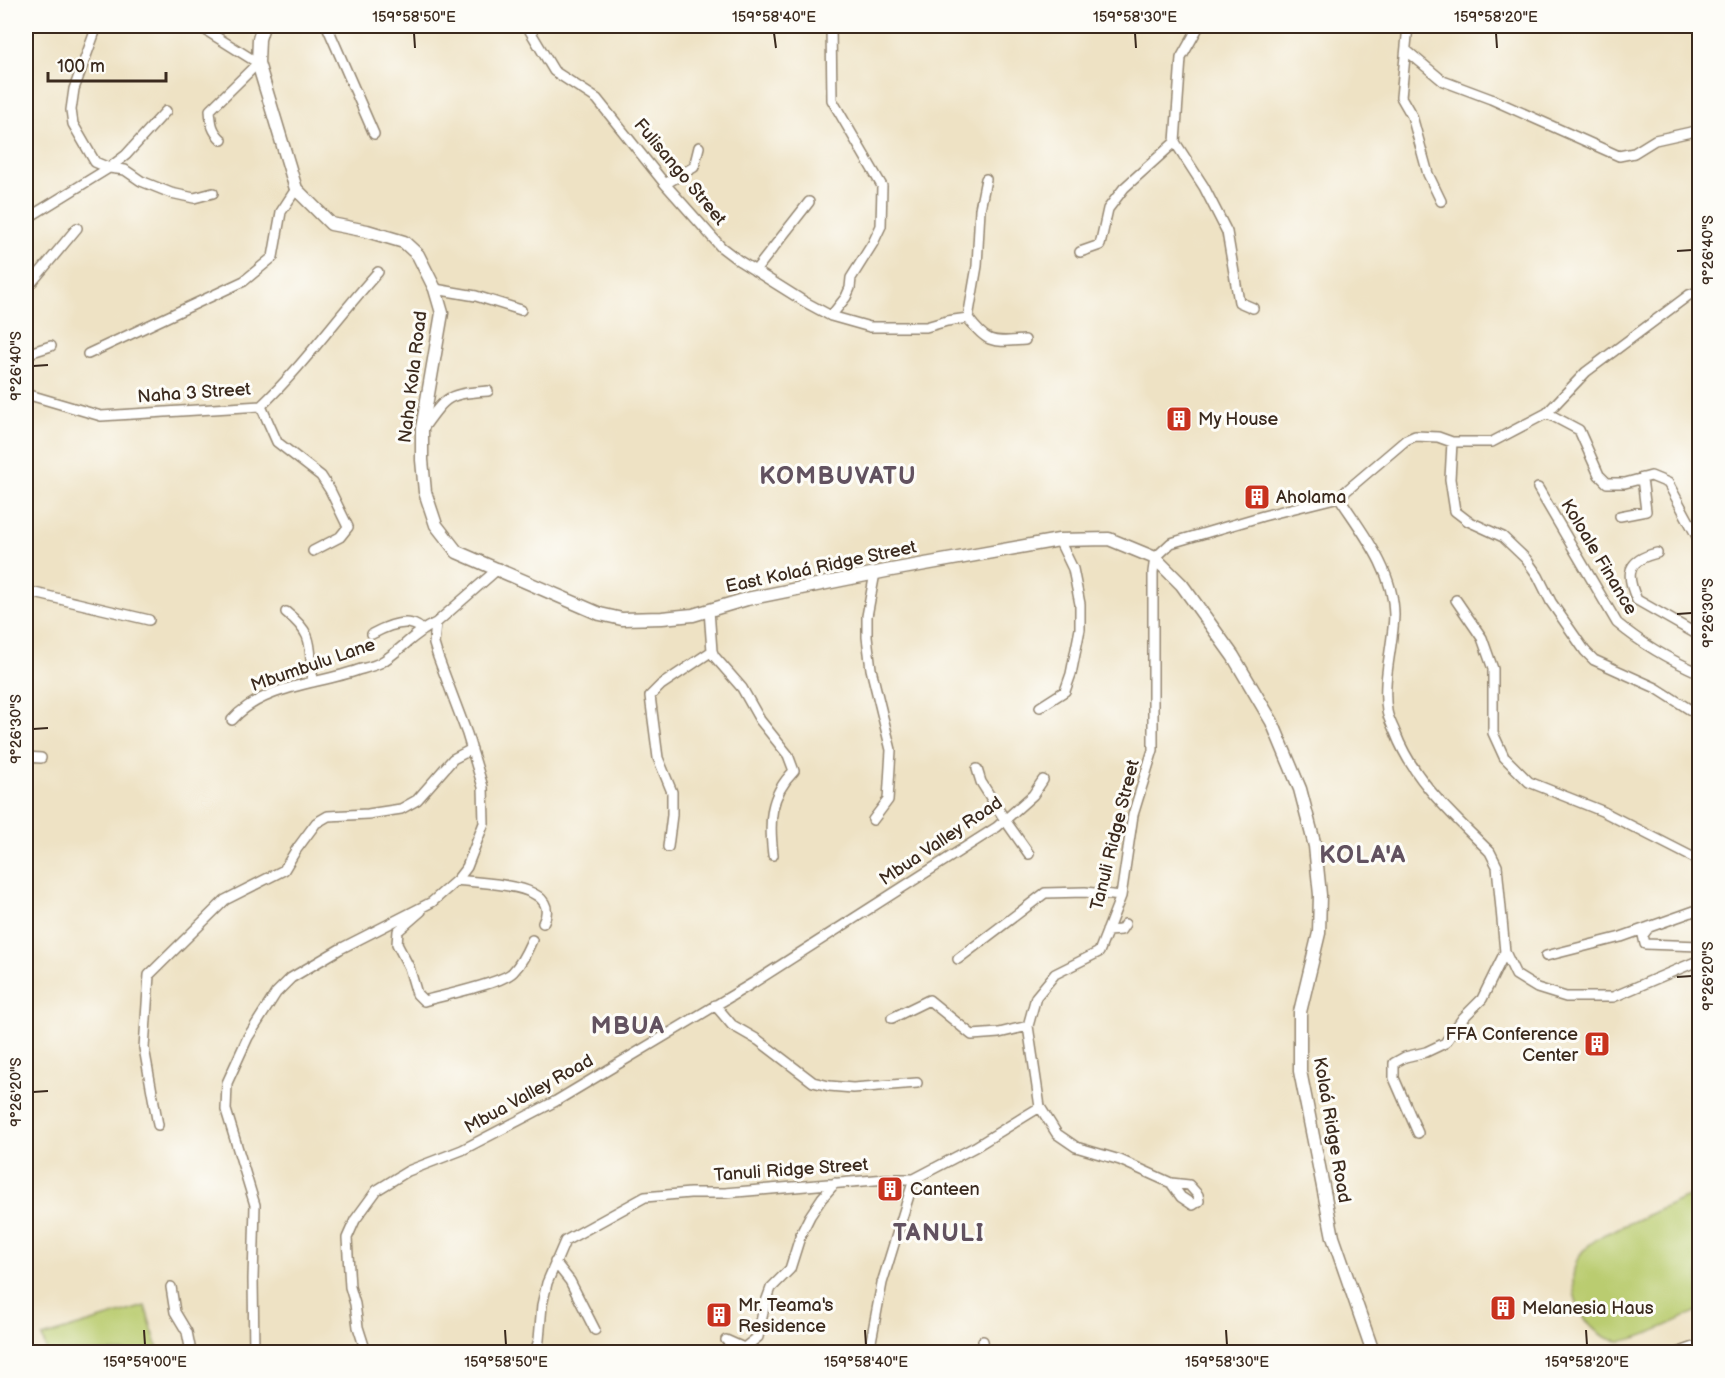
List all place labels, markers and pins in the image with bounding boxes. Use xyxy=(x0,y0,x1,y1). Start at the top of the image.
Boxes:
building icon: My House xyxy=(1164,404,1194,434)
place label: My House xyxy=(1198,409,1278,430)
building icon: Aholama xyxy=(1242,482,1272,512)
place label: Aholama xyxy=(1276,487,1346,508)
place label: FFA Conference Center xyxy=(1445,1024,1578,1066)
building icon: FFA Conference Center xyxy=(1582,1029,1612,1059)
building icon: Canteen xyxy=(875,1174,905,1204)
place label: Canteen xyxy=(910,1179,980,1200)
building icon: Melanesia Haus xyxy=(1488,1293,1518,1323)
place label: Mr. Teama's Residence xyxy=(738,1295,834,1337)
place label: Melanesia Haus xyxy=(1522,1298,1654,1319)
building icon: Mr. Teama's Residence xyxy=(704,1300,734,1330)

